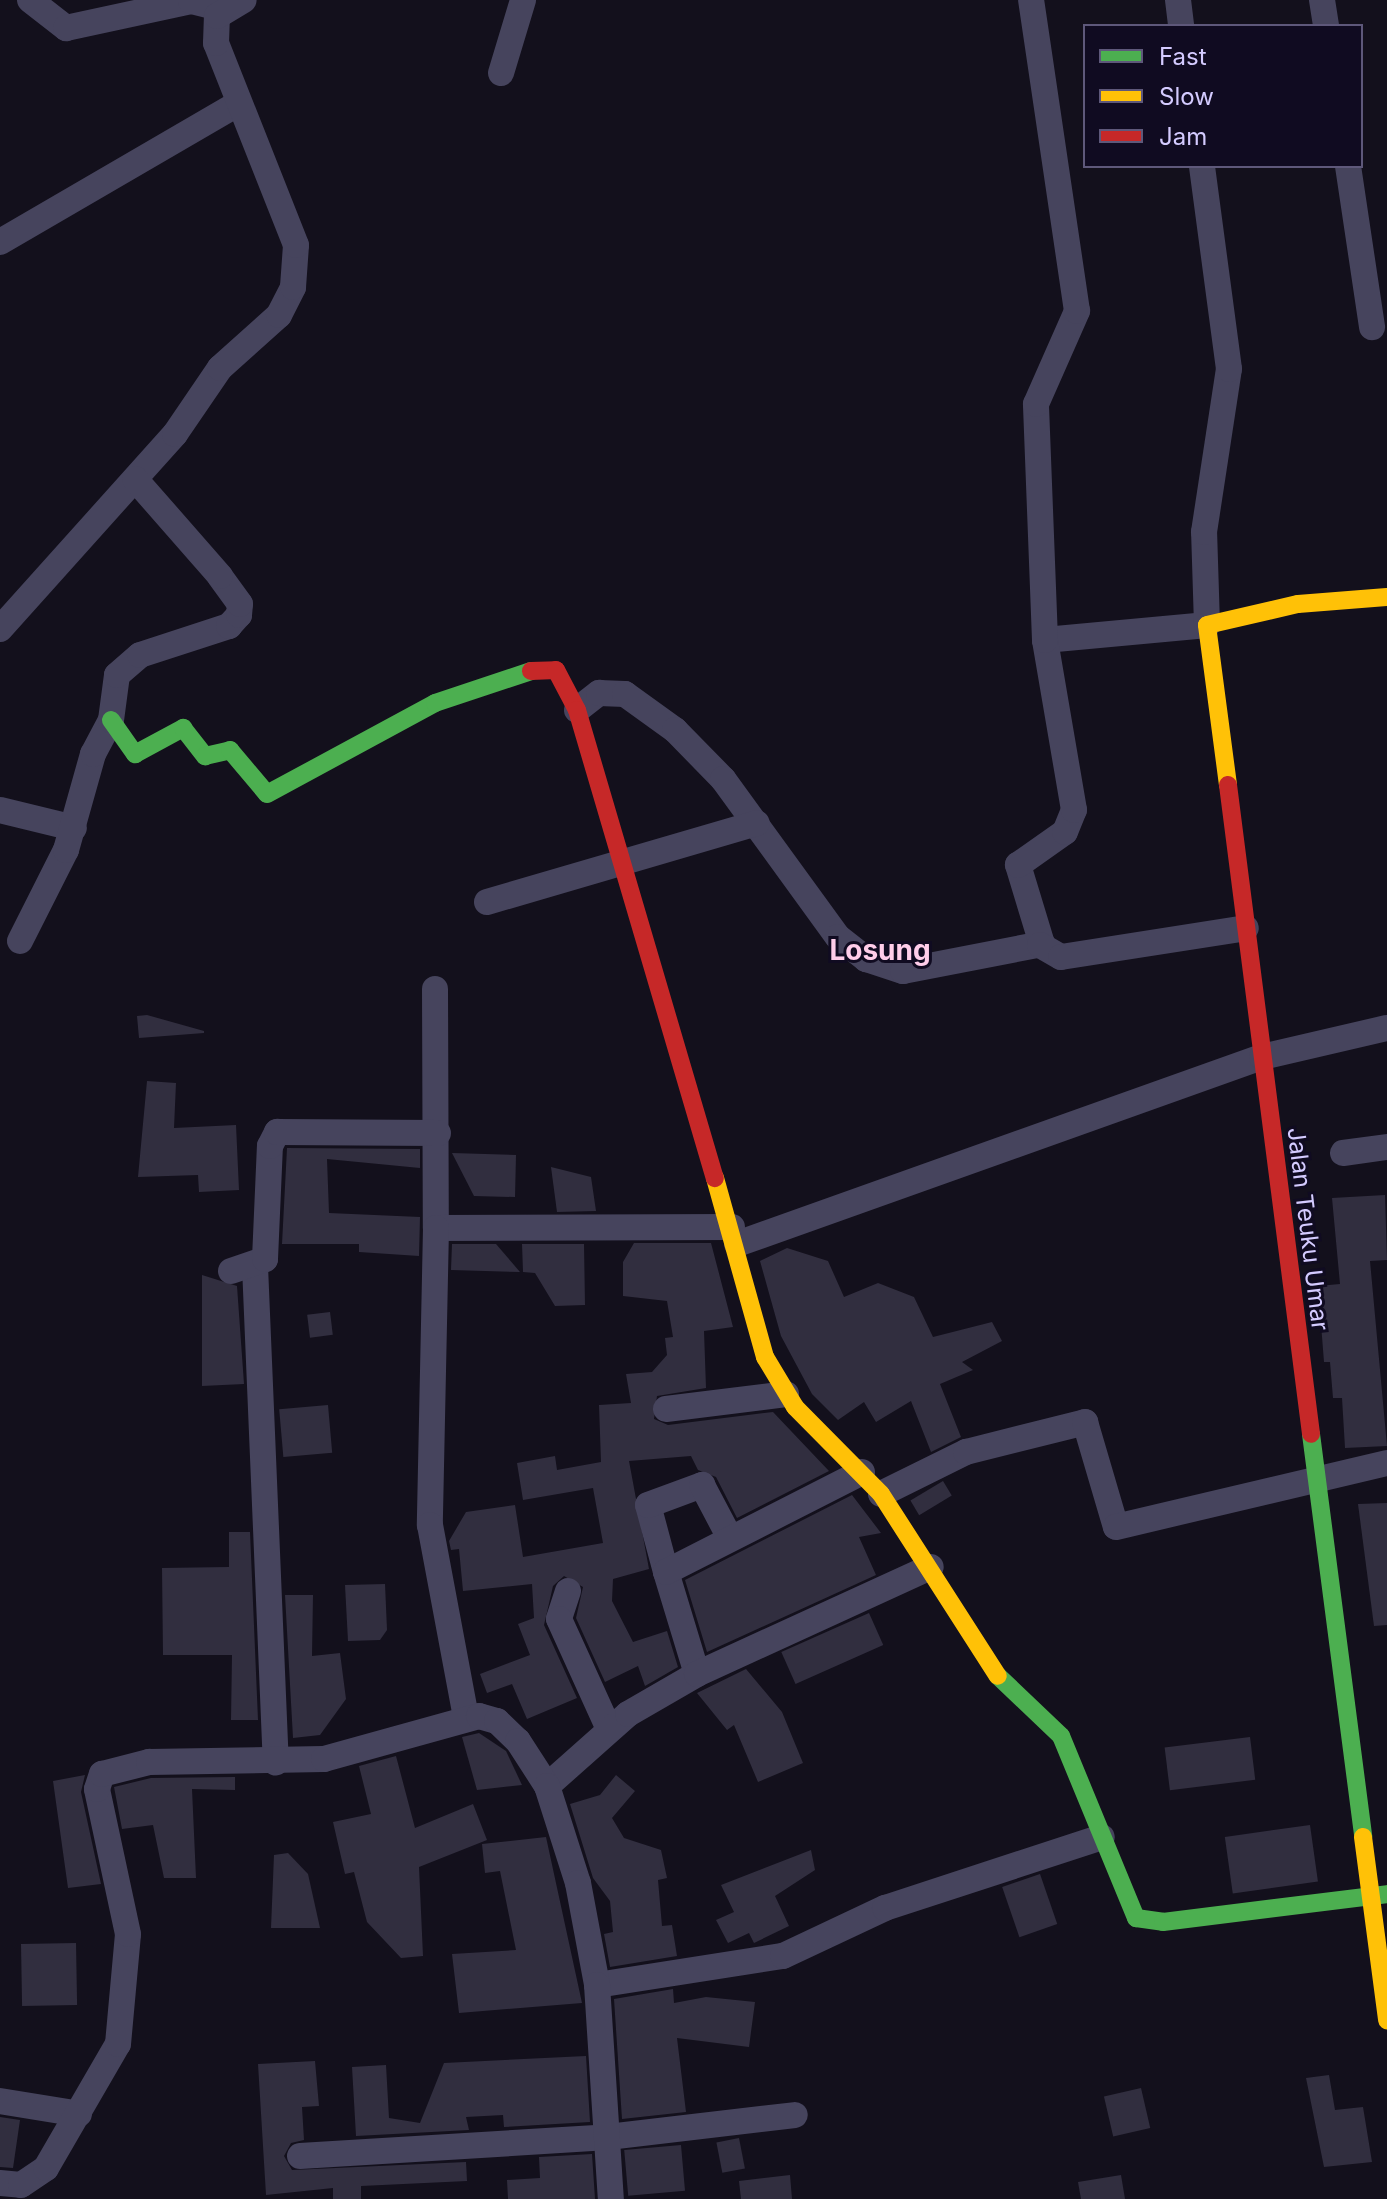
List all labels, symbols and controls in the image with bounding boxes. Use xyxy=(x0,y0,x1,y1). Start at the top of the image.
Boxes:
legend xyxy=(1083,24,1363,168)
text: Fast xyxy=(1159,42,1207,71)
text: Slow xyxy=(1159,82,1214,111)
text: Jam xyxy=(1159,122,1207,151)
district label: Losung xyxy=(829,933,931,967)
street label: Jalan Teuku Umar xyxy=(1281,1126,1335,1332)

